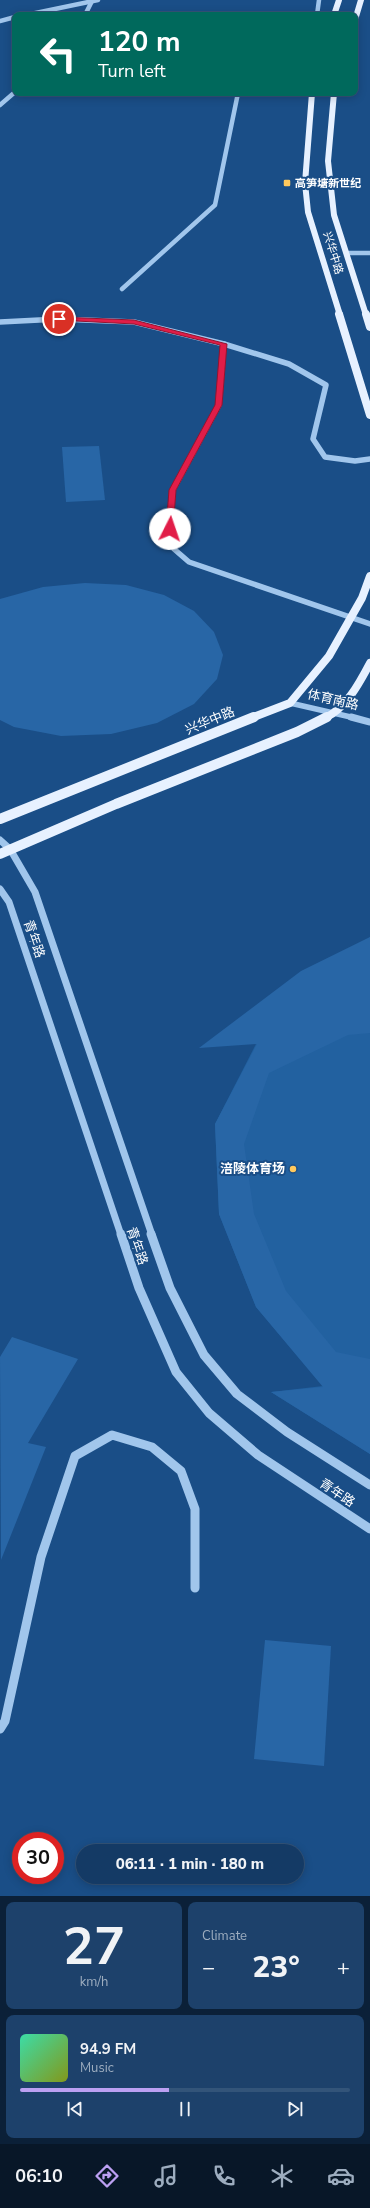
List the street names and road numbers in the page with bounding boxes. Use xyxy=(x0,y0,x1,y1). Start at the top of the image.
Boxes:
street label: 兴华中路 xyxy=(319,230,347,276)
street label: 体育南路 xyxy=(306,685,360,715)
street label: 兴华中路 xyxy=(183,703,237,739)
street label: 青年路 xyxy=(19,918,49,960)
street label: 青年路 xyxy=(122,1225,152,1267)
street label: 青年路 xyxy=(316,1475,358,1511)

